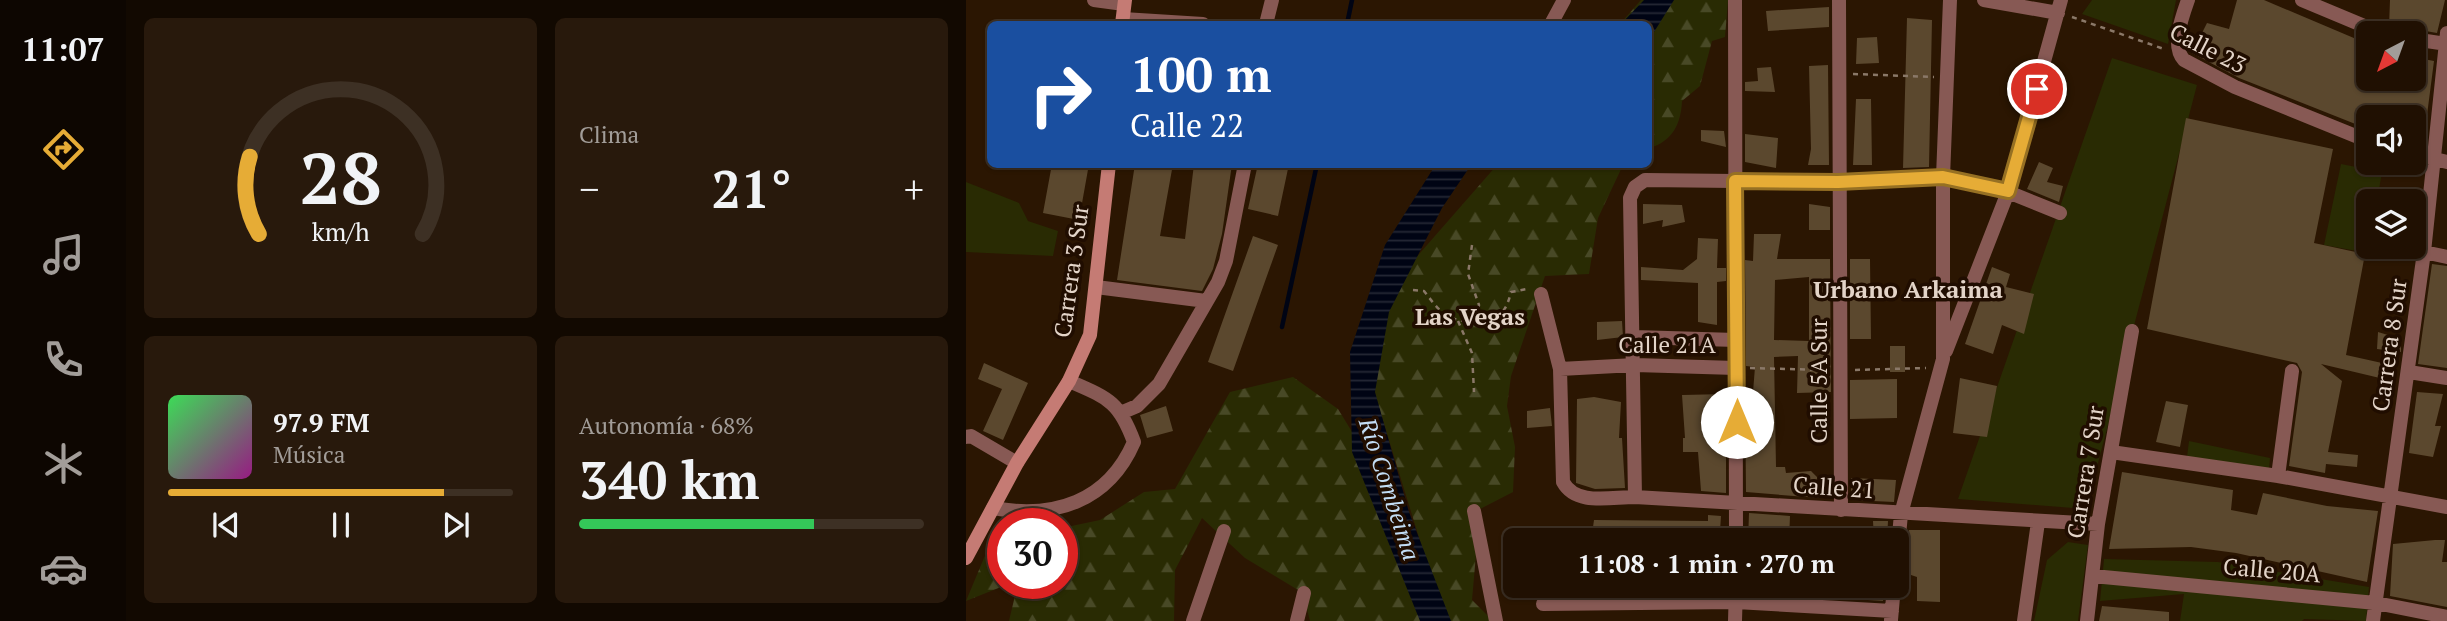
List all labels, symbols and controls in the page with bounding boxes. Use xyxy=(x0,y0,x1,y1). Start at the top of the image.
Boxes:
street label: Calle 23 xyxy=(2164,16,2252,80)
north arrow xyxy=(2356,21,2426,91)
map controls xyxy=(2356,21,2426,259)
text: 11:07 xyxy=(21,28,105,70)
text: 100 m xyxy=(1130,41,1272,106)
icon: right xyxy=(1015,49,1106,140)
pin xyxy=(2007,59,2067,119)
icon: arrive xyxy=(2018,70,2056,108)
text: Calle 22 xyxy=(1130,104,1244,146)
button: sound xyxy=(2356,105,2426,175)
text: Clima xyxy=(579,119,639,150)
icon: directions xyxy=(39,125,88,174)
text: 28 xyxy=(299,128,382,225)
text: 21° xyxy=(711,154,792,223)
text: − xyxy=(579,164,599,214)
text: + xyxy=(904,164,924,214)
button: layers xyxy=(2356,189,2426,259)
street label: Carrera 3 Sur xyxy=(1046,202,1096,339)
text: km/h xyxy=(312,215,370,248)
icon: music xyxy=(39,230,88,279)
district label: Urbano Arkaima xyxy=(1813,273,2003,305)
street label: Carrera 8 Sur xyxy=(2364,276,2414,413)
district label: Las Vegas xyxy=(1415,300,1525,332)
street label: Calle 5A Sur xyxy=(1803,318,1834,443)
street label: Calle 21A xyxy=(1618,329,1716,360)
icon: phone xyxy=(39,335,88,384)
position arrow xyxy=(1700,385,1774,459)
street label: Carrera 7 Sur xyxy=(2059,403,2111,541)
text: 97.9 FM xyxy=(273,405,370,439)
text: Autonomía · 68% xyxy=(579,410,754,441)
water label: Río Combeima xyxy=(1352,413,1428,564)
icon: climate xyxy=(39,439,88,488)
text: Música xyxy=(273,439,345,470)
text: 340 km xyxy=(579,445,760,514)
street label: Calle 21 xyxy=(1792,469,1876,505)
icon: previous xyxy=(207,506,245,544)
icon: pause xyxy=(322,506,360,544)
icon: next xyxy=(437,506,475,544)
speed limit sign: 30 xyxy=(987,508,1078,599)
icon: car xyxy=(39,544,88,593)
text: 11:08 · 1 min · 270 m xyxy=(1577,546,1835,580)
street label: Calle 20A xyxy=(2222,550,2322,590)

